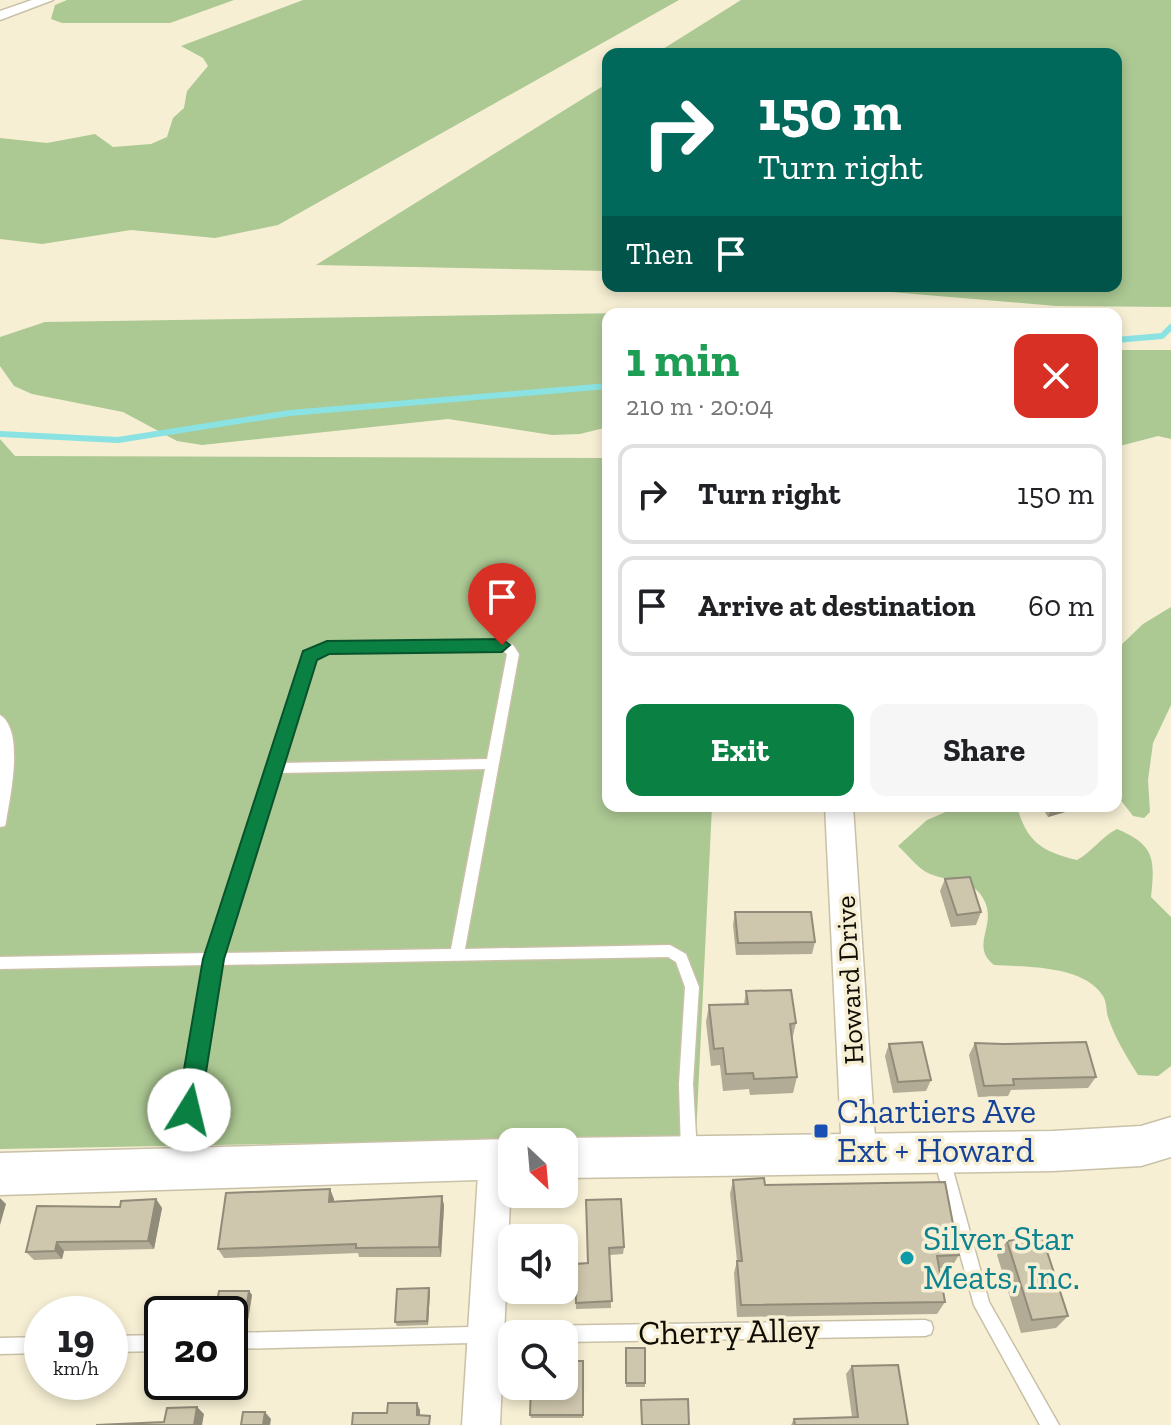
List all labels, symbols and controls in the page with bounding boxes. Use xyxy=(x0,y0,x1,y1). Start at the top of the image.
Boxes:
text: 150 m xyxy=(758,77,902,144)
icon: right xyxy=(626,80,730,184)
text: Turn right xyxy=(758,145,923,188)
icon: arrive xyxy=(709,232,753,276)
text: Then xyxy=(626,236,693,272)
text: 1 min xyxy=(626,331,739,388)
button: close xyxy=(1014,334,1098,418)
text: 210 m · 20:04 xyxy=(626,390,773,422)
icon: right xyxy=(630,472,674,516)
text: Turn right xyxy=(698,476,840,512)
text: 150 m xyxy=(1017,476,1094,512)
pin xyxy=(468,563,536,645)
icon: arrive xyxy=(480,575,524,619)
icon: arrive xyxy=(630,584,674,628)
text: Arrive at destination xyxy=(698,588,975,624)
text: 60 m xyxy=(1028,588,1094,624)
button: Exit xyxy=(626,704,854,796)
button: Share xyxy=(870,704,1098,796)
street label: Howard Drive xyxy=(829,895,870,1065)
position arrow xyxy=(147,1068,231,1152)
place label: Chartiers Ave Ext + Howard xyxy=(837,1091,1036,1171)
marker: Chartiers Ave Ext + Howard xyxy=(812,1122,830,1140)
north arrow xyxy=(498,1128,578,1208)
map controls xyxy=(498,1128,578,1400)
place label: Silver Star Meats, Inc. xyxy=(923,1218,1080,1298)
button: sound xyxy=(498,1224,578,1304)
marker: Silver Star Meats, Inc. xyxy=(898,1249,916,1267)
speed limit sign: 20 xyxy=(144,1296,248,1400)
street label: Cherry Alley xyxy=(638,1309,821,1354)
text: 19 xyxy=(57,1314,95,1362)
button: search xyxy=(498,1320,578,1400)
text: km/h xyxy=(53,1356,99,1380)

